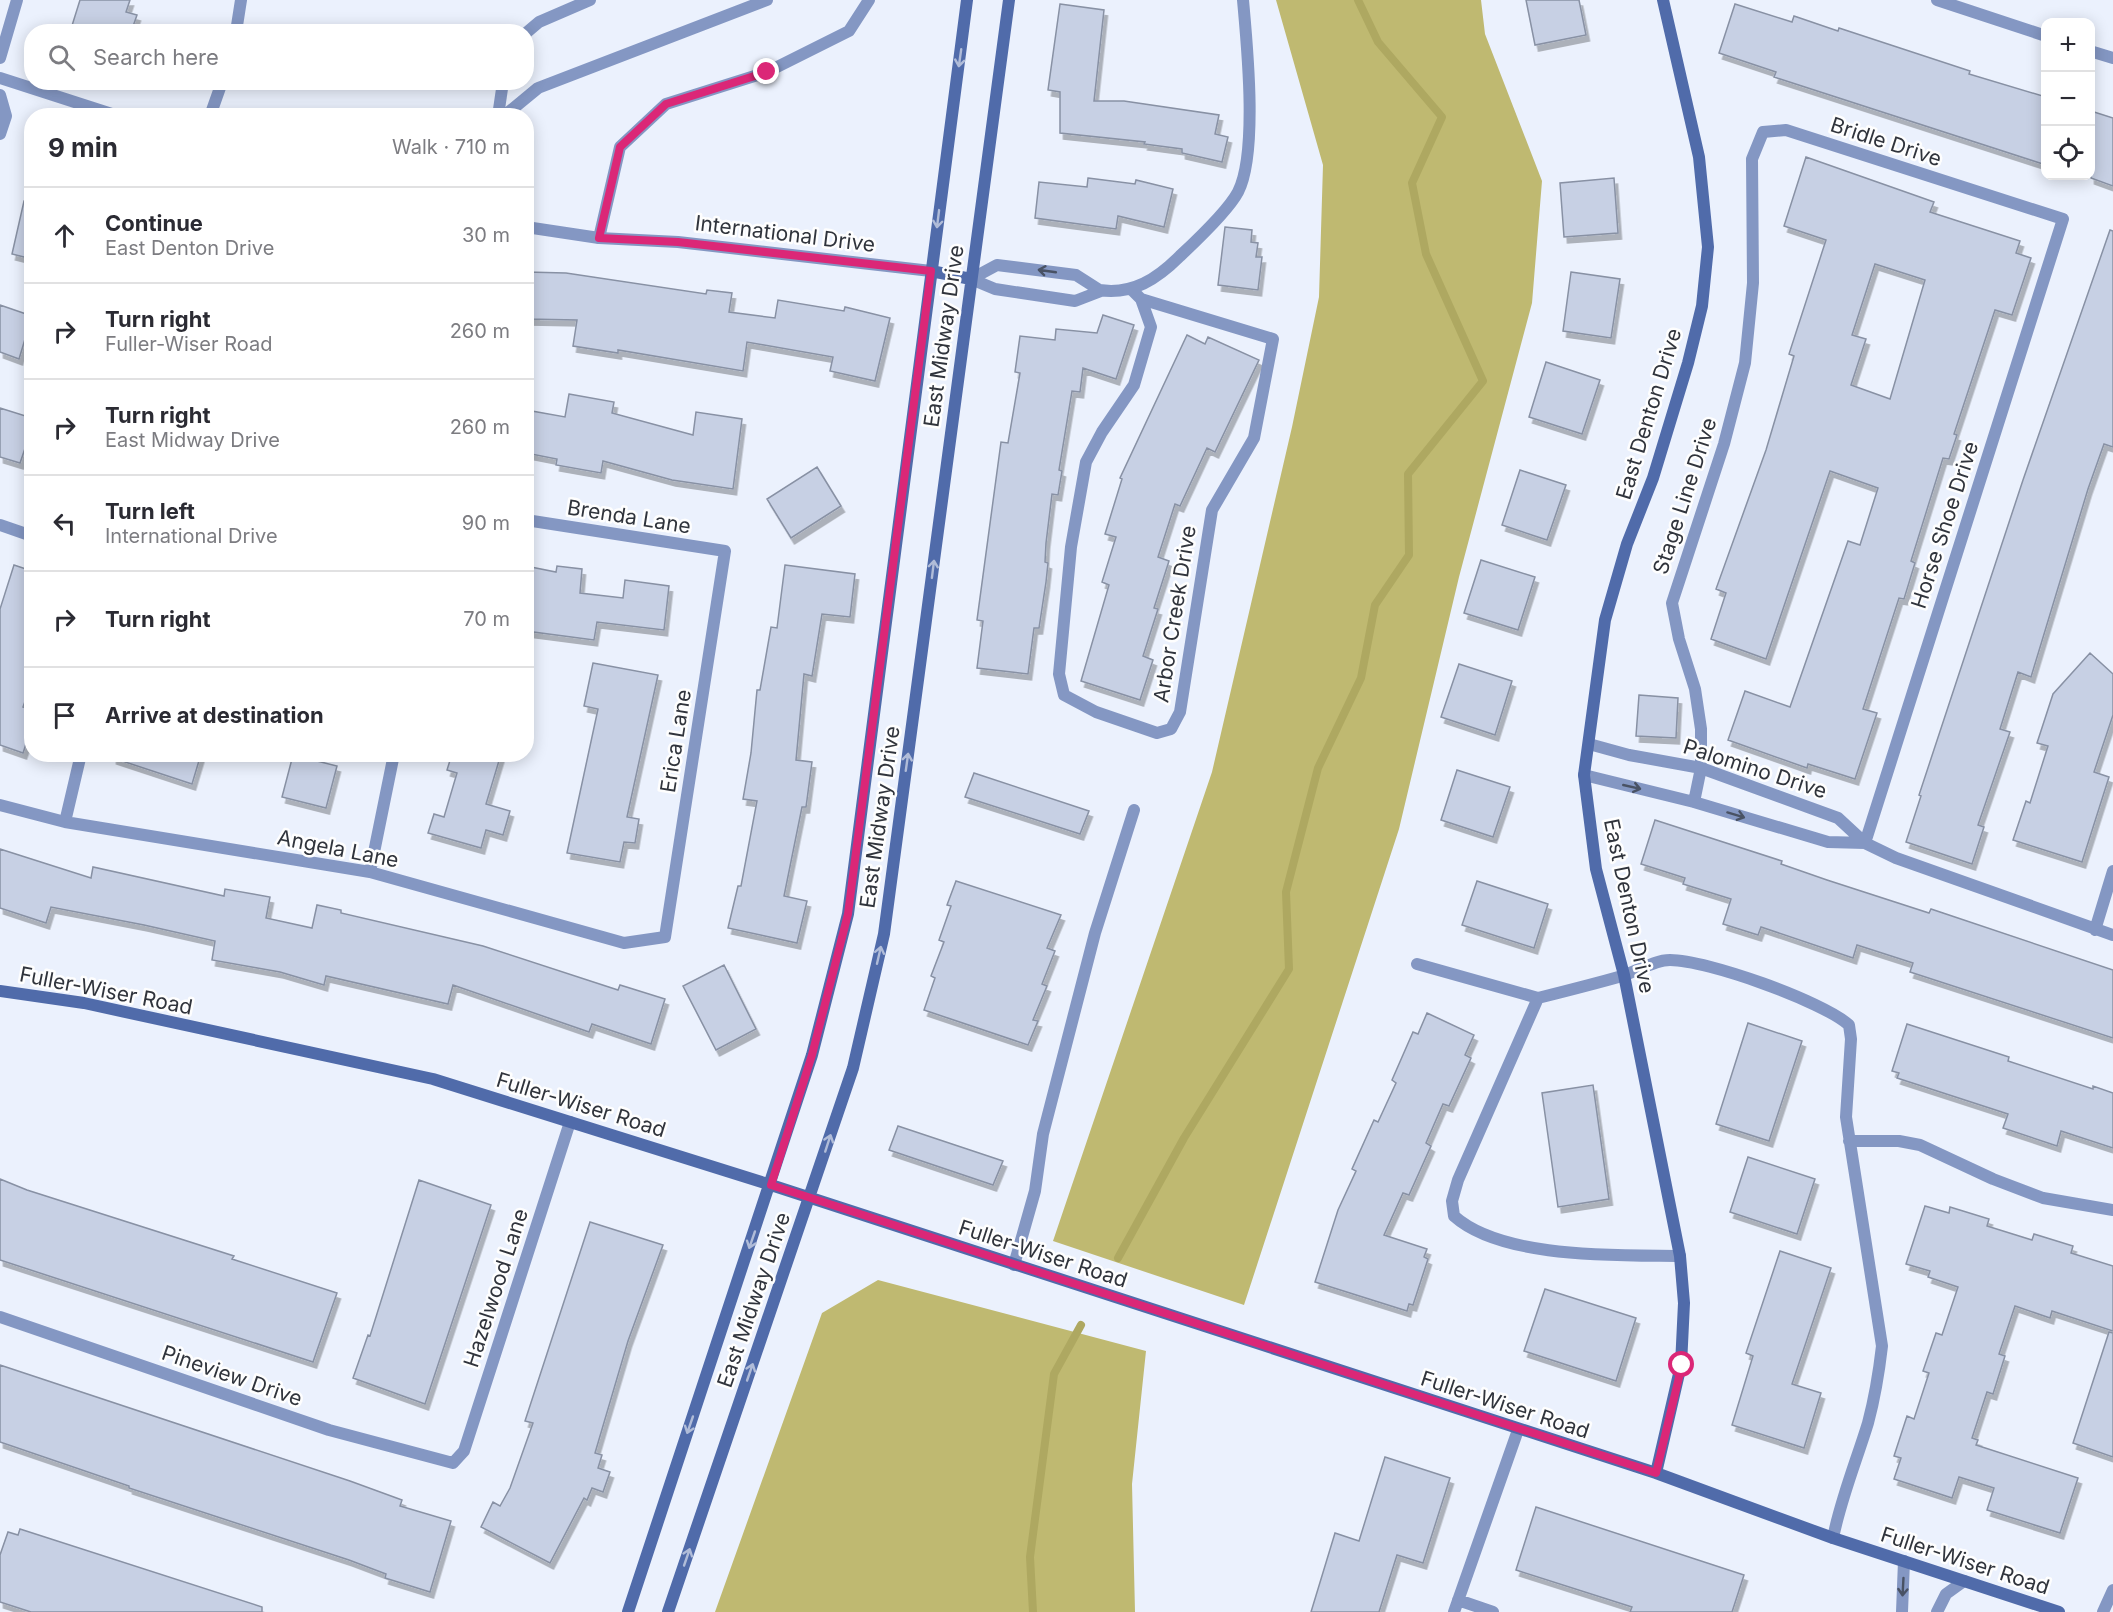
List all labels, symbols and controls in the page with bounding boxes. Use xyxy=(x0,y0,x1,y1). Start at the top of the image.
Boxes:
map controls xyxy=(2041,18,2095,180)
button: + xyxy=(2041,18,2095,72)
search box xyxy=(24,24,534,90)
icon: search xyxy=(45,41,78,74)
text: Search here xyxy=(93,44,219,70)
one-way arrow xyxy=(954,48,965,67)
route end xyxy=(753,58,779,84)
button: − xyxy=(2041,72,2095,126)
street label: Bridle Drive xyxy=(1827,112,1945,171)
button: locate xyxy=(2041,126,2095,180)
text: 9 min xyxy=(48,132,118,163)
text: Walk · 710 m xyxy=(392,135,510,159)
one-way arrow xyxy=(932,208,943,228)
text: Continue xyxy=(105,210,203,236)
street label: International Drive xyxy=(694,210,877,257)
icon: ahead xyxy=(48,219,81,252)
text: 30 m xyxy=(462,223,510,247)
text: East Denton Drive xyxy=(105,236,274,260)
street label: East Midway Drive xyxy=(918,243,969,429)
one-way arrow xyxy=(1038,266,1058,277)
text: Turn right xyxy=(105,306,211,332)
icon: right xyxy=(48,315,81,348)
text: 260 m xyxy=(450,319,510,343)
street label: East Denton Drive xyxy=(1611,325,1686,503)
text: Fuller-Wiser Road xyxy=(105,332,272,356)
text: Turn right xyxy=(105,402,211,428)
icon: right xyxy=(48,411,81,444)
text: 260 m xyxy=(450,415,510,439)
street label: Stage Line Drive xyxy=(1647,415,1722,577)
text: East Midway Drive xyxy=(105,428,280,452)
street label: Horse Shoe Drive xyxy=(1906,438,1983,611)
street label: Brenda Lane xyxy=(565,494,693,539)
text: Turn left xyxy=(105,498,195,524)
icon: left xyxy=(48,507,81,540)
text: 90 m xyxy=(462,511,510,535)
text: International Drive xyxy=(105,524,278,548)
street label: Arbor Creek Drive xyxy=(1148,524,1201,704)
one-way arrow xyxy=(928,559,939,579)
icon: right xyxy=(48,603,81,636)
text: Turn right xyxy=(105,606,211,632)
text: 70 m xyxy=(463,607,510,631)
street label: Erica Lane xyxy=(655,688,696,794)
icon: arrive xyxy=(48,699,81,732)
text: Arrive at destination xyxy=(105,702,324,728)
street label: East Midway Drive xyxy=(854,724,905,910)
street label: Palomino Drive xyxy=(1680,734,1830,803)
one-way arrow xyxy=(902,752,913,772)
one-way arrow xyxy=(1622,781,1641,793)
one-way arrow xyxy=(1726,810,1745,821)
street label: East Denton Drive xyxy=(1599,816,1660,995)
street label: Angela Lane xyxy=(275,824,401,873)
one-way arrow xyxy=(874,945,886,964)
street label: Fuller-Wiser Road xyxy=(17,961,195,1020)
street label: Fuller-Wiser Road xyxy=(493,1067,669,1142)
one-way arrow xyxy=(823,1134,834,1153)
street label: Hazelwood Lane xyxy=(458,1205,533,1370)
street label: East Midway Drive xyxy=(712,1209,795,1391)
street label: Fuller-Wiser Road xyxy=(956,1214,1131,1293)
one-way arrow xyxy=(746,1230,757,1249)
street label: Pineview Drive xyxy=(159,1340,306,1411)
route start xyxy=(1668,1351,1694,1377)
one-way arrow xyxy=(745,1363,756,1382)
street label: Fuller-Wiser Road xyxy=(1418,1365,1593,1444)
one-way arrow xyxy=(684,1415,695,1434)
street label: Fuller-Wiser Road xyxy=(1878,1521,2053,1600)
one-way arrow xyxy=(682,1548,693,1567)
one-way arrow xyxy=(1897,1576,1908,1596)

